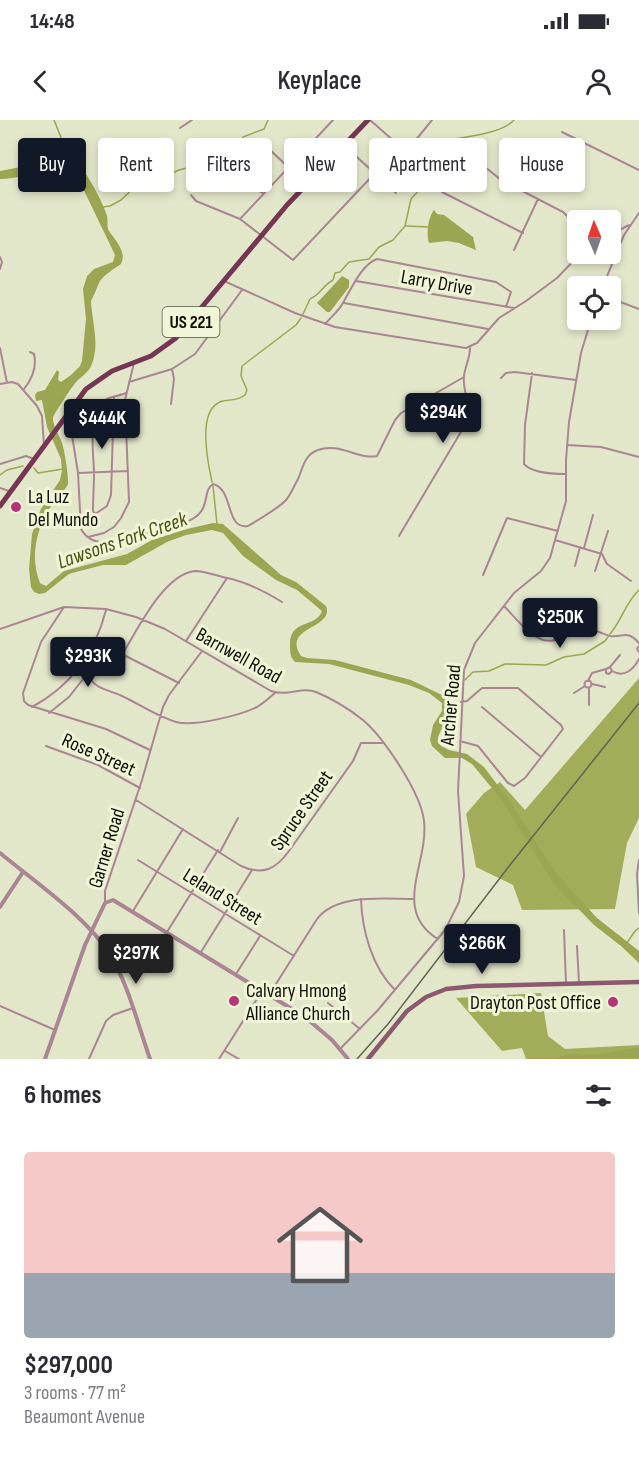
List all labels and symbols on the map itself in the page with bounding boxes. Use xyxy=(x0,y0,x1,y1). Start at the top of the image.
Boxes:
north arrow xyxy=(567,210,621,264)
street label: Larry Drive xyxy=(399,265,475,301)
road number: US 221 xyxy=(162,307,219,337)
pin: $294K xyxy=(401,393,485,444)
pin: $444K xyxy=(60,399,144,450)
place label: La Luz Del Mundo xyxy=(28,485,98,532)
marker: La Luz Del Mundo xyxy=(9,500,23,514)
water label: Lawsons Fork Creek xyxy=(54,506,191,574)
pin: $250K xyxy=(518,598,602,649)
street label: Barnwell Road xyxy=(192,623,285,689)
pin: $293K xyxy=(46,637,130,688)
street label: Archer Road xyxy=(435,664,466,748)
street label: Rose Street xyxy=(58,728,139,782)
street label: Spruce Street xyxy=(266,766,338,855)
street label: Garner Road xyxy=(83,805,130,891)
street label: Leland Street xyxy=(178,863,267,931)
pin: $266K xyxy=(440,924,524,975)
pin: $297K xyxy=(94,934,178,985)
place label: Calvary Hmong Alliance Church xyxy=(245,979,350,1026)
place label: Drayton Post Office xyxy=(470,991,601,1015)
marker: Calvary Hmong Alliance Church xyxy=(227,994,241,1008)
marker: Drayton Post Office xyxy=(606,995,620,1009)

